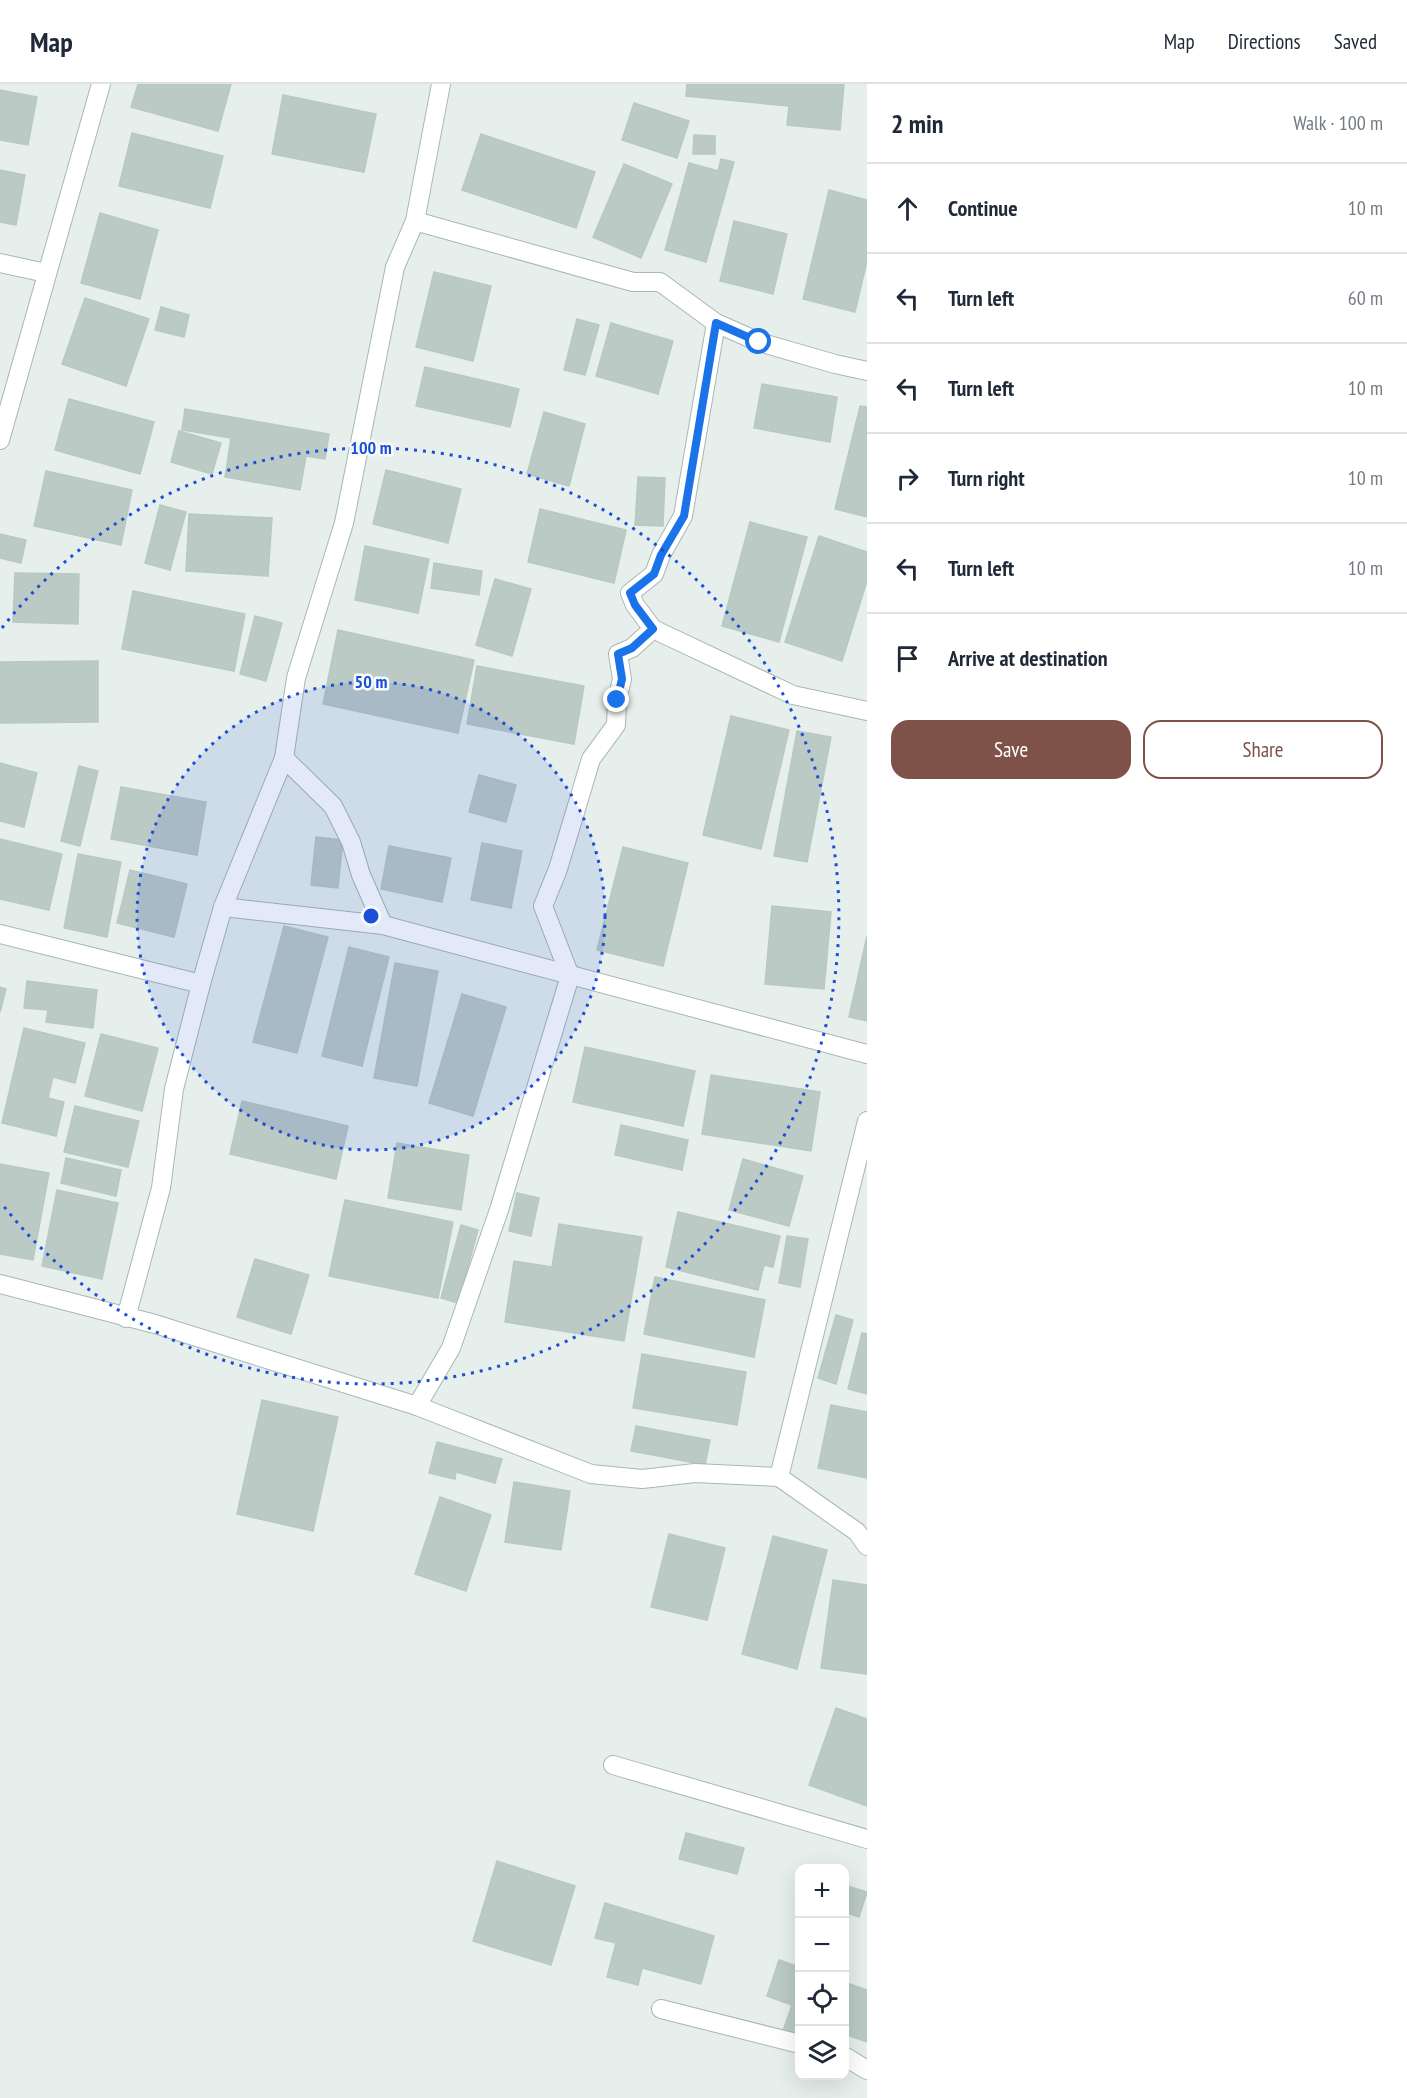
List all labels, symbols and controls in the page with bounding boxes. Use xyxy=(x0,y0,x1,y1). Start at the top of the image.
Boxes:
text: Map xyxy=(30,23,73,60)
text: Map xyxy=(1164,28,1195,55)
text: Directions xyxy=(1228,28,1301,55)
text: Saved xyxy=(1334,28,1377,55)
text: 2 min xyxy=(891,107,944,140)
text: Walk · 100 m xyxy=(1293,110,1383,136)
icon: ahead xyxy=(891,192,924,225)
text: Continue xyxy=(948,194,1018,222)
text: 10 m xyxy=(1348,195,1383,221)
icon: left xyxy=(891,282,924,315)
text: Turn left xyxy=(948,284,1014,312)
text: 60 m xyxy=(1348,285,1383,311)
route start xyxy=(745,328,771,354)
icon: left xyxy=(891,372,924,405)
text: Turn left xyxy=(948,374,1014,402)
text: 10 m xyxy=(1348,375,1383,401)
text: 100 m xyxy=(350,436,392,459)
icon: right xyxy=(891,462,924,495)
text: Turn right xyxy=(948,464,1025,492)
text: 10 m xyxy=(1348,465,1383,491)
icon: left xyxy=(891,552,924,585)
text: Turn left xyxy=(948,554,1014,582)
text: 10 m xyxy=(1348,555,1383,581)
icon: arrive xyxy=(891,642,924,675)
text: Arrive at destination xyxy=(948,644,1108,672)
text: 50 m xyxy=(355,670,387,693)
route end xyxy=(603,686,629,712)
button: Save xyxy=(891,720,1131,779)
button: Share xyxy=(1143,720,1383,779)
centre of rings xyxy=(361,906,381,926)
map controls xyxy=(795,1864,849,2080)
button: + xyxy=(795,1864,849,1918)
button: − xyxy=(795,1918,849,1972)
button: locate xyxy=(795,1972,849,2026)
button: layers xyxy=(795,2026,849,2080)

